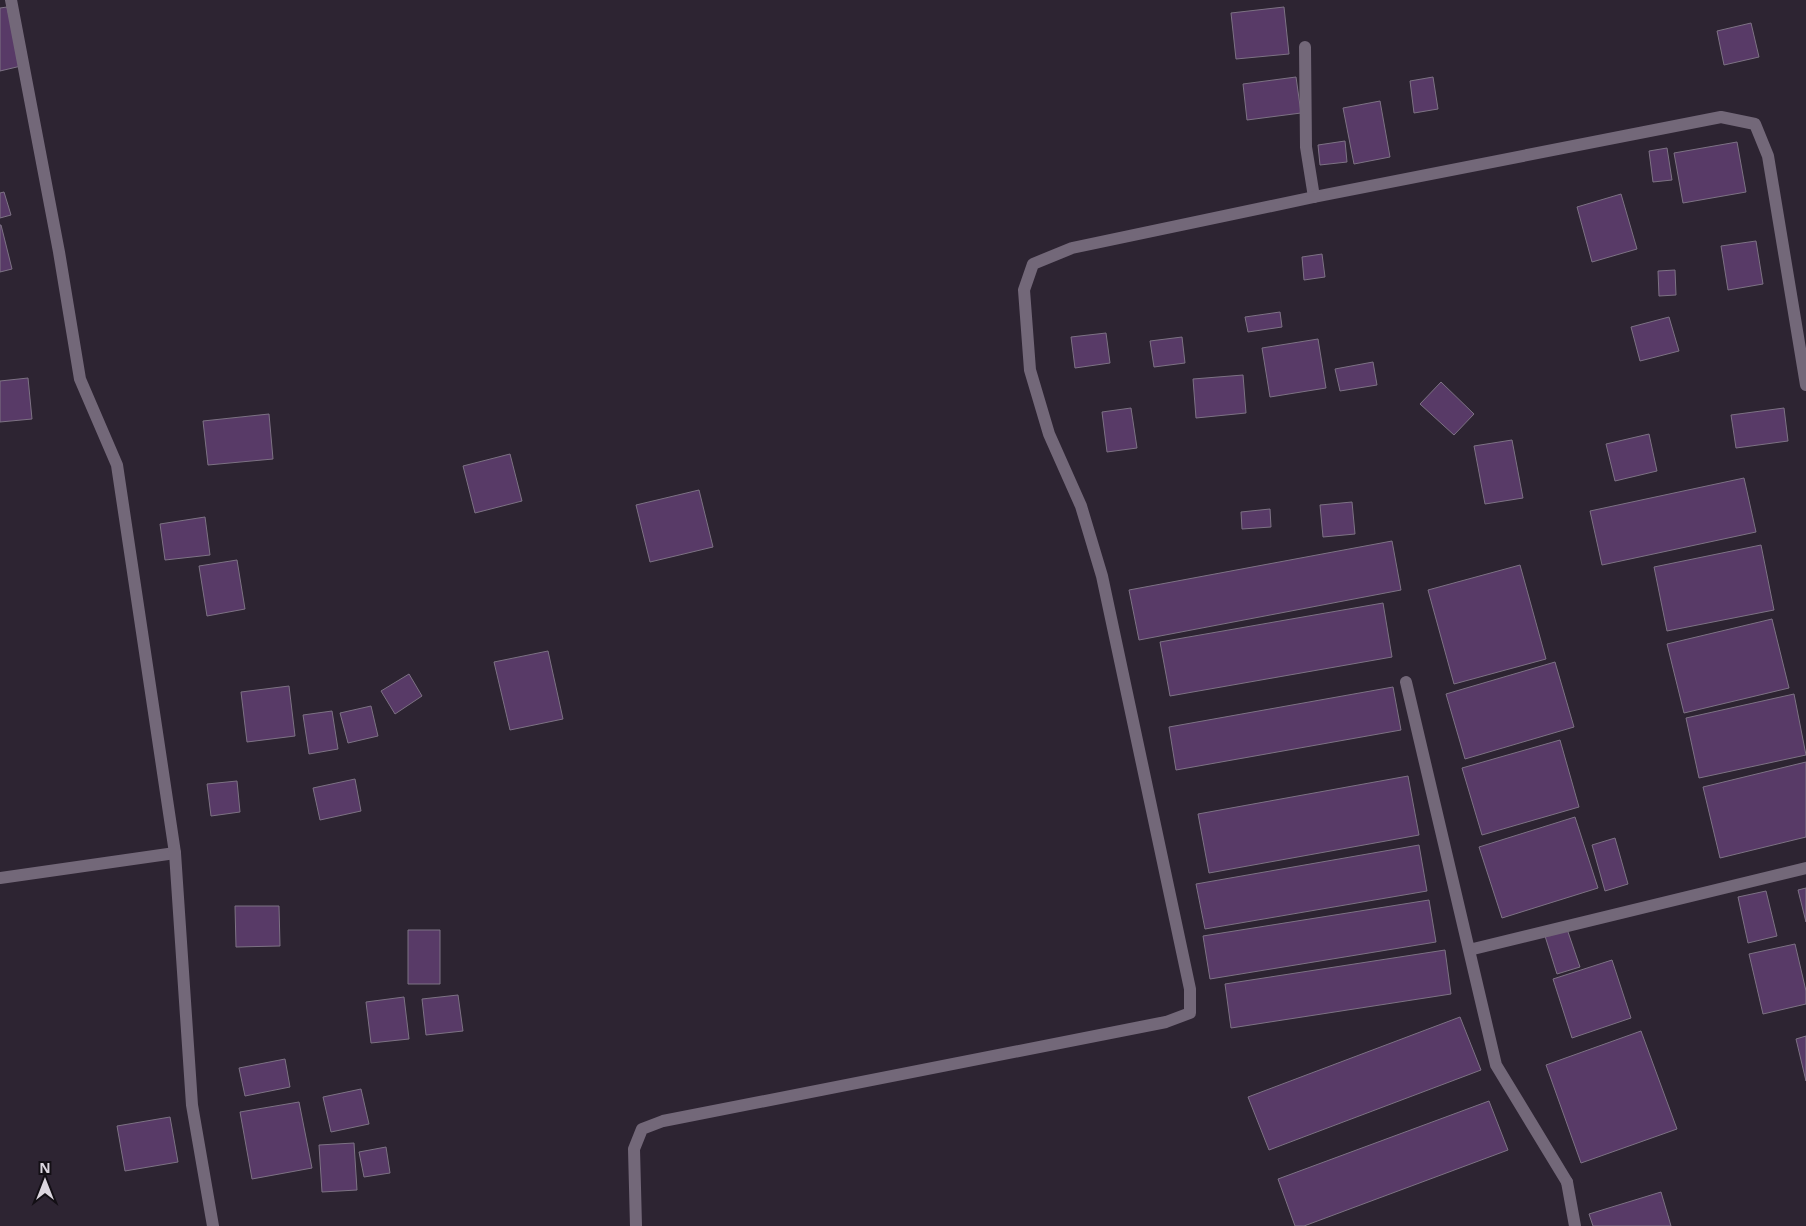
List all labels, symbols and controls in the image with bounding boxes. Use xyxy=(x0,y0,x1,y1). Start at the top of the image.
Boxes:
north arrow xyxy=(20,1156,70,1206)
text: N xyxy=(39,1158,51,1177)

